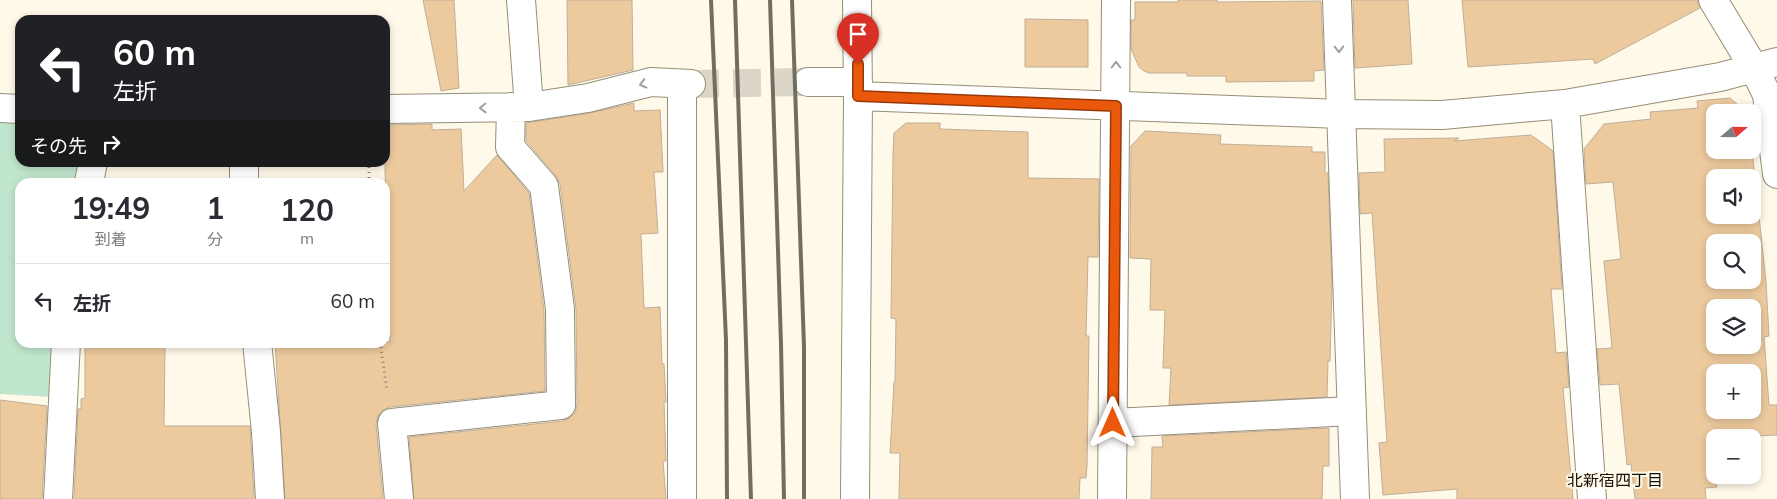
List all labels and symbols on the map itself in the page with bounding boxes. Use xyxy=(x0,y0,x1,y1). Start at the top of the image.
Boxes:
pin xyxy=(837,13,879,64)
one-way arrow xyxy=(1333,45,1344,53)
one-way arrow xyxy=(1111,61,1121,69)
one-way arrow xyxy=(638,78,647,89)
one-way arrow xyxy=(479,103,486,113)
north arrow xyxy=(1706,104,1761,159)
position arrow xyxy=(1086,396,1138,448)
district label: 北新宿四丁目 xyxy=(1567,470,1663,490)

